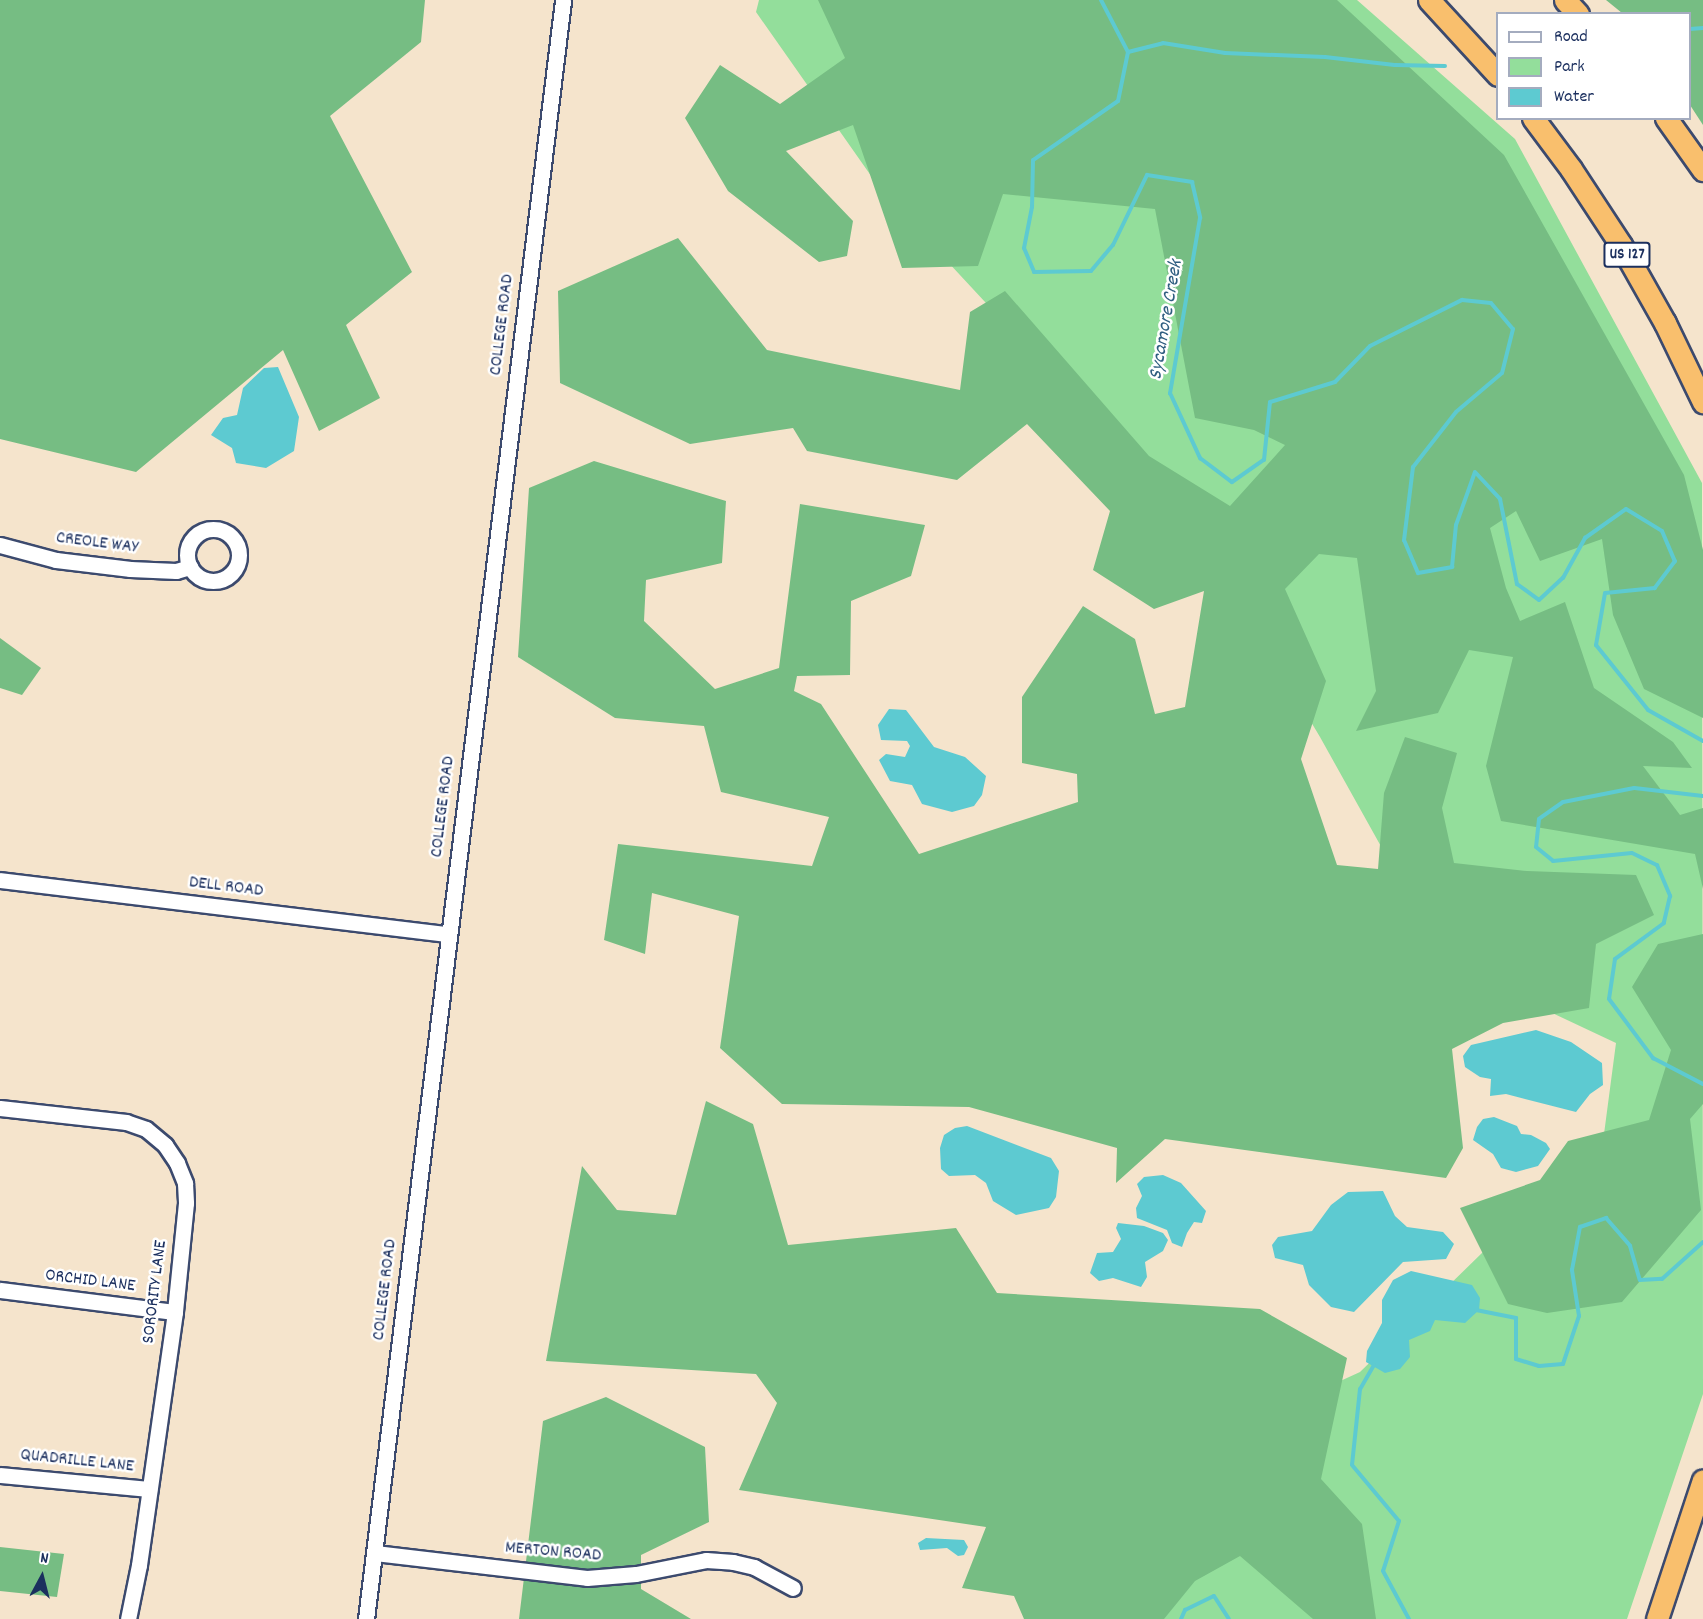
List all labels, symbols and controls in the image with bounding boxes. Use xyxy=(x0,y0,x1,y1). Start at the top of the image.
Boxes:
legend xyxy=(1496,12,1691,120)
text: Road xyxy=(1554,25,1588,50)
text: Park xyxy=(1554,55,1585,80)
text: Water xyxy=(1554,85,1594,110)
road number: US 127 xyxy=(1603,242,1651,268)
water label: Sycamore Creek xyxy=(1145,258,1189,382)
street label: COLLEGE ROAD xyxy=(486,273,520,377)
street label: CREOLE WAY xyxy=(55,528,139,560)
street label: COLLEGE ROAD xyxy=(427,755,461,859)
street label: DELL ROAD xyxy=(188,873,264,903)
street label: COLLEGE ROAD xyxy=(369,1238,403,1342)
street label: SORORITY LANE xyxy=(139,1239,173,1345)
street label: ORCHID LANE xyxy=(44,1266,136,1298)
street label: QUADRILLE LANE xyxy=(19,1445,135,1479)
street label: MERTON ROAD xyxy=(504,1538,602,1568)
north arrow xyxy=(12,1547,72,1607)
text: N xyxy=(39,1547,50,1571)

